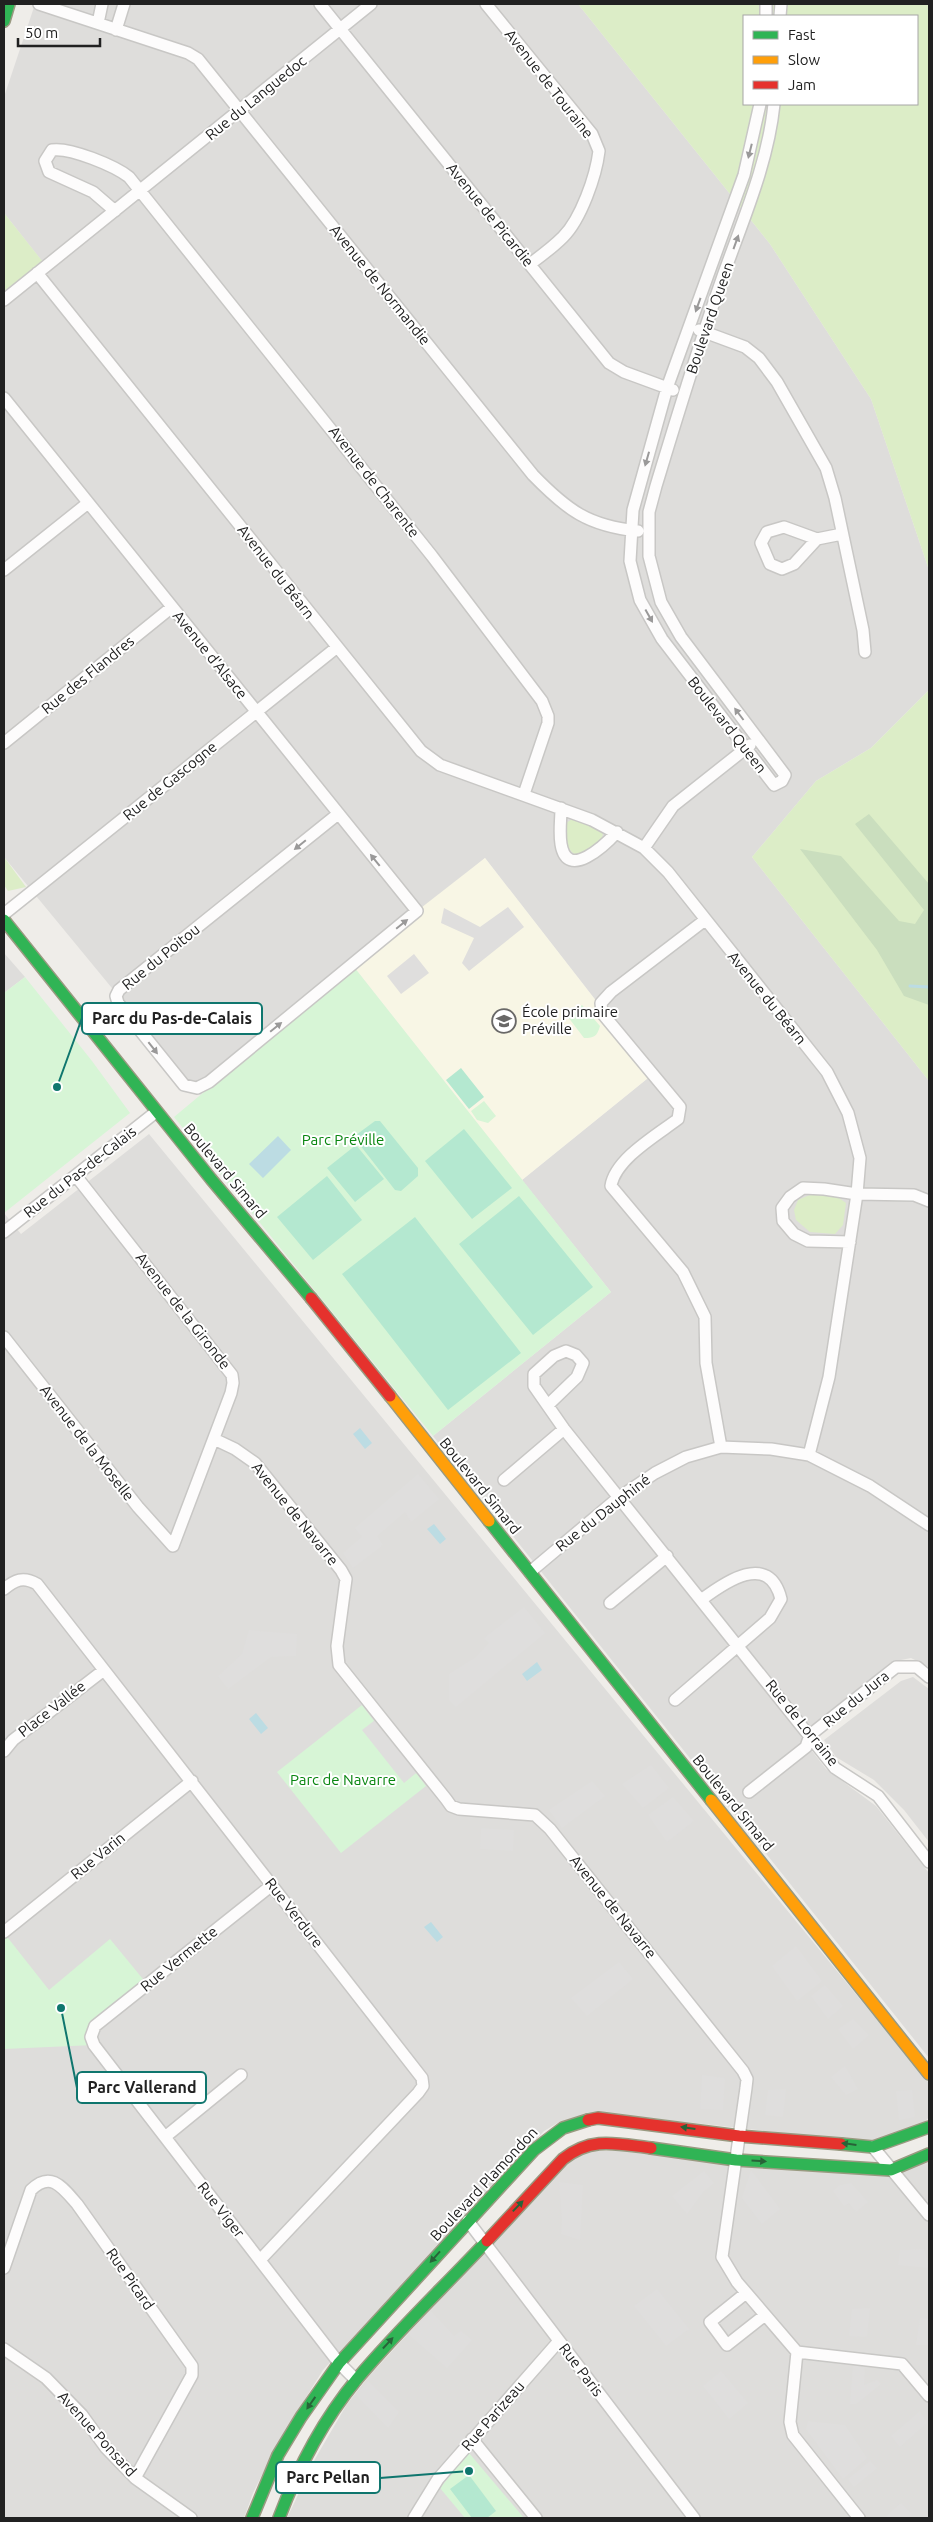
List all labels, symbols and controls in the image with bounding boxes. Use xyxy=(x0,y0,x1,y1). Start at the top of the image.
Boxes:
scale bar xyxy=(18,15,100,47)
legend xyxy=(743,15,918,105)
text: 50 m xyxy=(25,24,58,41)
street label: Avenue de Touraine xyxy=(502,26,597,141)
text: Fast xyxy=(788,26,816,43)
text: Slow xyxy=(788,51,821,68)
street label: Rue du Languedoc xyxy=(202,52,309,143)
text: Jam xyxy=(788,76,816,93)
one-way arrow xyxy=(746,144,754,159)
street label: Avenue de Picardie xyxy=(443,160,537,270)
street label: Avenue de Normandie xyxy=(327,221,434,348)
one-way arrow xyxy=(733,234,740,249)
street label: Boulevard Queen xyxy=(682,260,737,376)
one-way arrow xyxy=(694,298,701,313)
street label: Avenue de Charente xyxy=(326,423,423,541)
one-way arrow xyxy=(643,452,651,467)
street label: Avenue du Béarn xyxy=(234,521,318,622)
street label: Avenue d'Alsace xyxy=(170,607,251,702)
one-way arrow xyxy=(645,609,653,624)
street label: Rue des Flandres xyxy=(38,632,137,717)
street label: Boulevard Queen xyxy=(685,673,770,776)
one-way arrow xyxy=(734,707,744,721)
street label: Rue de Gascogne xyxy=(119,738,220,824)
one-way arrow xyxy=(294,839,307,850)
one-way arrow xyxy=(370,854,381,866)
one-way arrow xyxy=(395,918,408,929)
street label: Rue du Poitou xyxy=(118,920,203,993)
street label: Avenue du Béarn xyxy=(725,948,810,1048)
callout: Parc du Pas-de-Calais xyxy=(82,1003,262,1034)
place label: École primaire Préville xyxy=(522,1003,618,1037)
school or university icon: École primaire Préville xyxy=(491,1008,517,1034)
text: Parc du Pas-de-Calais xyxy=(92,1009,252,1027)
one-way arrow xyxy=(269,1021,282,1032)
one-way arrow xyxy=(148,1041,159,1054)
street label: Boulevard Simard xyxy=(181,1120,270,1222)
street label: Rue du Pas-de-Calais xyxy=(20,1122,139,1221)
park label: Parc Préville xyxy=(302,1131,384,1148)
street label: Avenue de la Gironde xyxy=(133,1249,234,1372)
street label: Avenue de la Moselle xyxy=(37,1381,138,1504)
street label: Boulevard Simard xyxy=(436,1434,524,1537)
street label: Avenue de Navarre xyxy=(249,1459,342,1569)
street label: Rue du Dauphiné xyxy=(552,1470,653,1555)
street label: Rue du Jura xyxy=(819,1667,892,1730)
street label: Rue de Lorraine xyxy=(762,1676,842,1769)
street label: Place Vallée xyxy=(15,1677,89,1740)
street label: Boulevard Simard xyxy=(689,1751,777,1854)
park label: Parc de Navarre xyxy=(290,1771,396,1788)
street label: Rue Varin xyxy=(67,1829,128,1883)
street label: Avenue de Navarre xyxy=(567,1852,660,1962)
street label: Rue Verdure xyxy=(262,1874,327,1951)
street label: Rue Vermette xyxy=(137,1922,220,1995)
callout: Parc Vallerand xyxy=(77,2072,206,2103)
text: Parc Vallerand xyxy=(88,2078,196,2096)
street label: Boulevard Plamondon xyxy=(427,2123,541,2244)
one-way arrow xyxy=(679,2124,695,2132)
one-way arrow xyxy=(841,2140,857,2148)
one-way arrow xyxy=(751,2158,767,2166)
street label: Rue Viger xyxy=(194,2179,249,2241)
one-way arrow xyxy=(512,2201,524,2213)
street label: Rue Picard xyxy=(103,2245,158,2313)
one-way arrow xyxy=(429,2251,441,2263)
one-way arrow xyxy=(382,2338,394,2350)
street label: Rue Paris xyxy=(556,2340,607,2400)
street label: Rue Parizeau xyxy=(458,2377,528,2454)
street label: Avenue Ponsard xyxy=(55,2388,140,2480)
one-way arrow xyxy=(306,2396,316,2409)
callout: Parc Pellan xyxy=(276,2462,380,2493)
text: Parc Pellan xyxy=(286,2468,370,2486)

